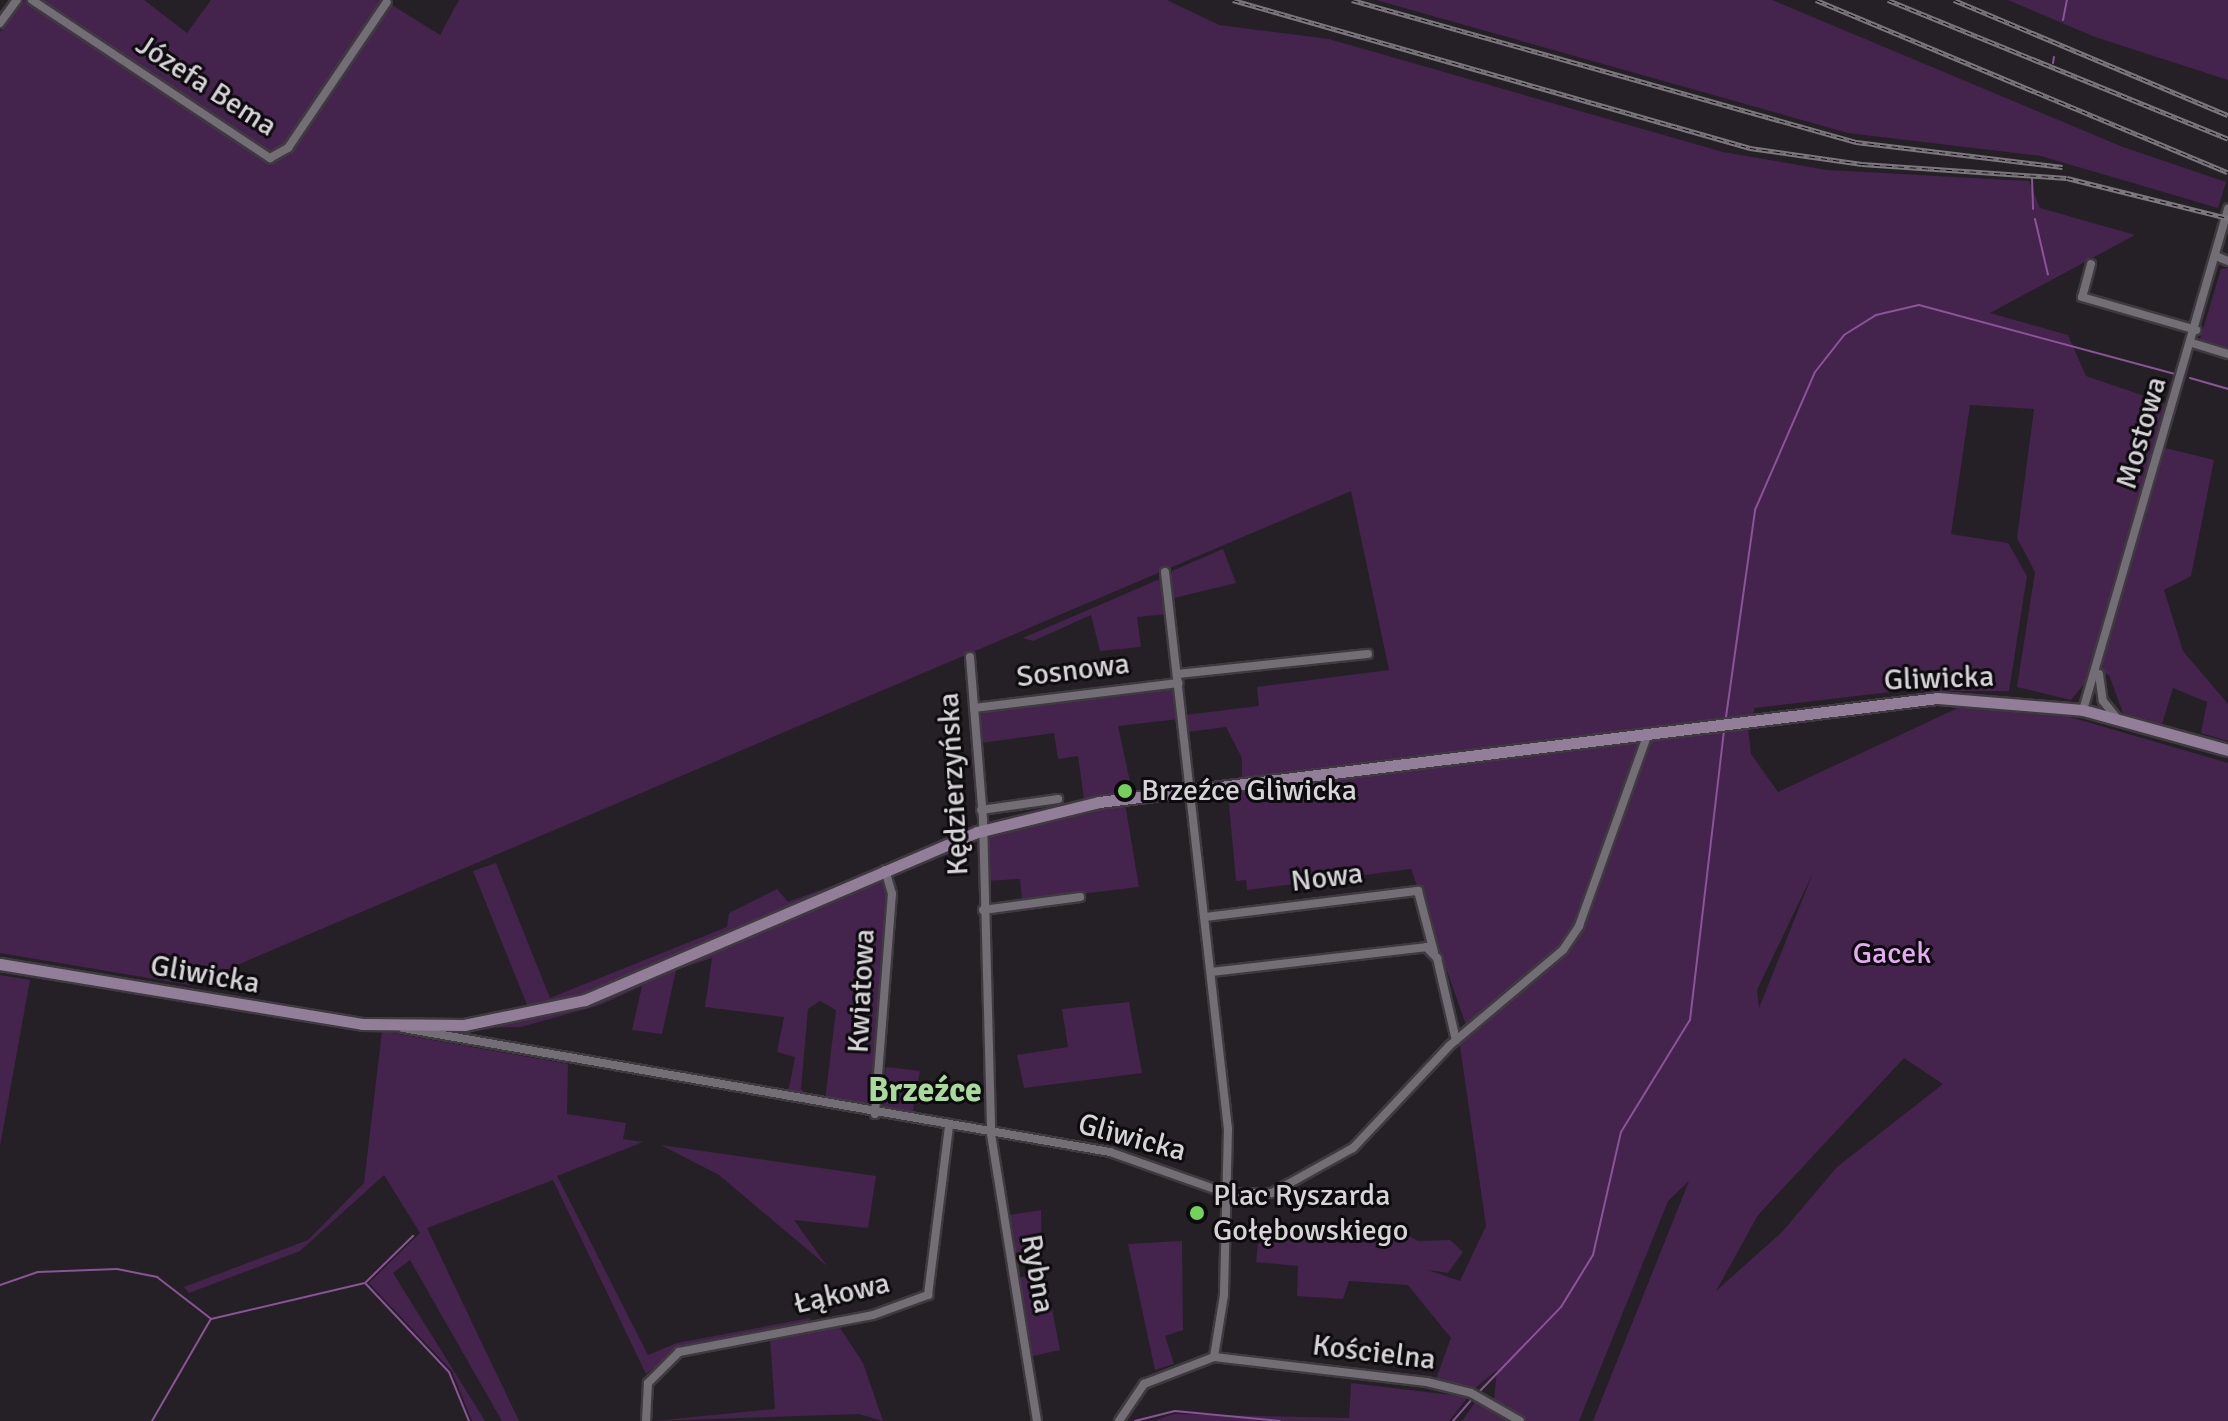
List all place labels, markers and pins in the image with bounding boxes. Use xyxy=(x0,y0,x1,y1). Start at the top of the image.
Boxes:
place label: Brzeźce Gliwicka xyxy=(1141,773,1357,809)
marker: Brzeźce Gliwicka xyxy=(1116,782,1134,800)
place label: Plac Ryszarda Gołębowskiego xyxy=(1213,1178,1408,1248)
marker: Plac Ryszarda Gołębowskiego xyxy=(1188,1204,1206,1222)

